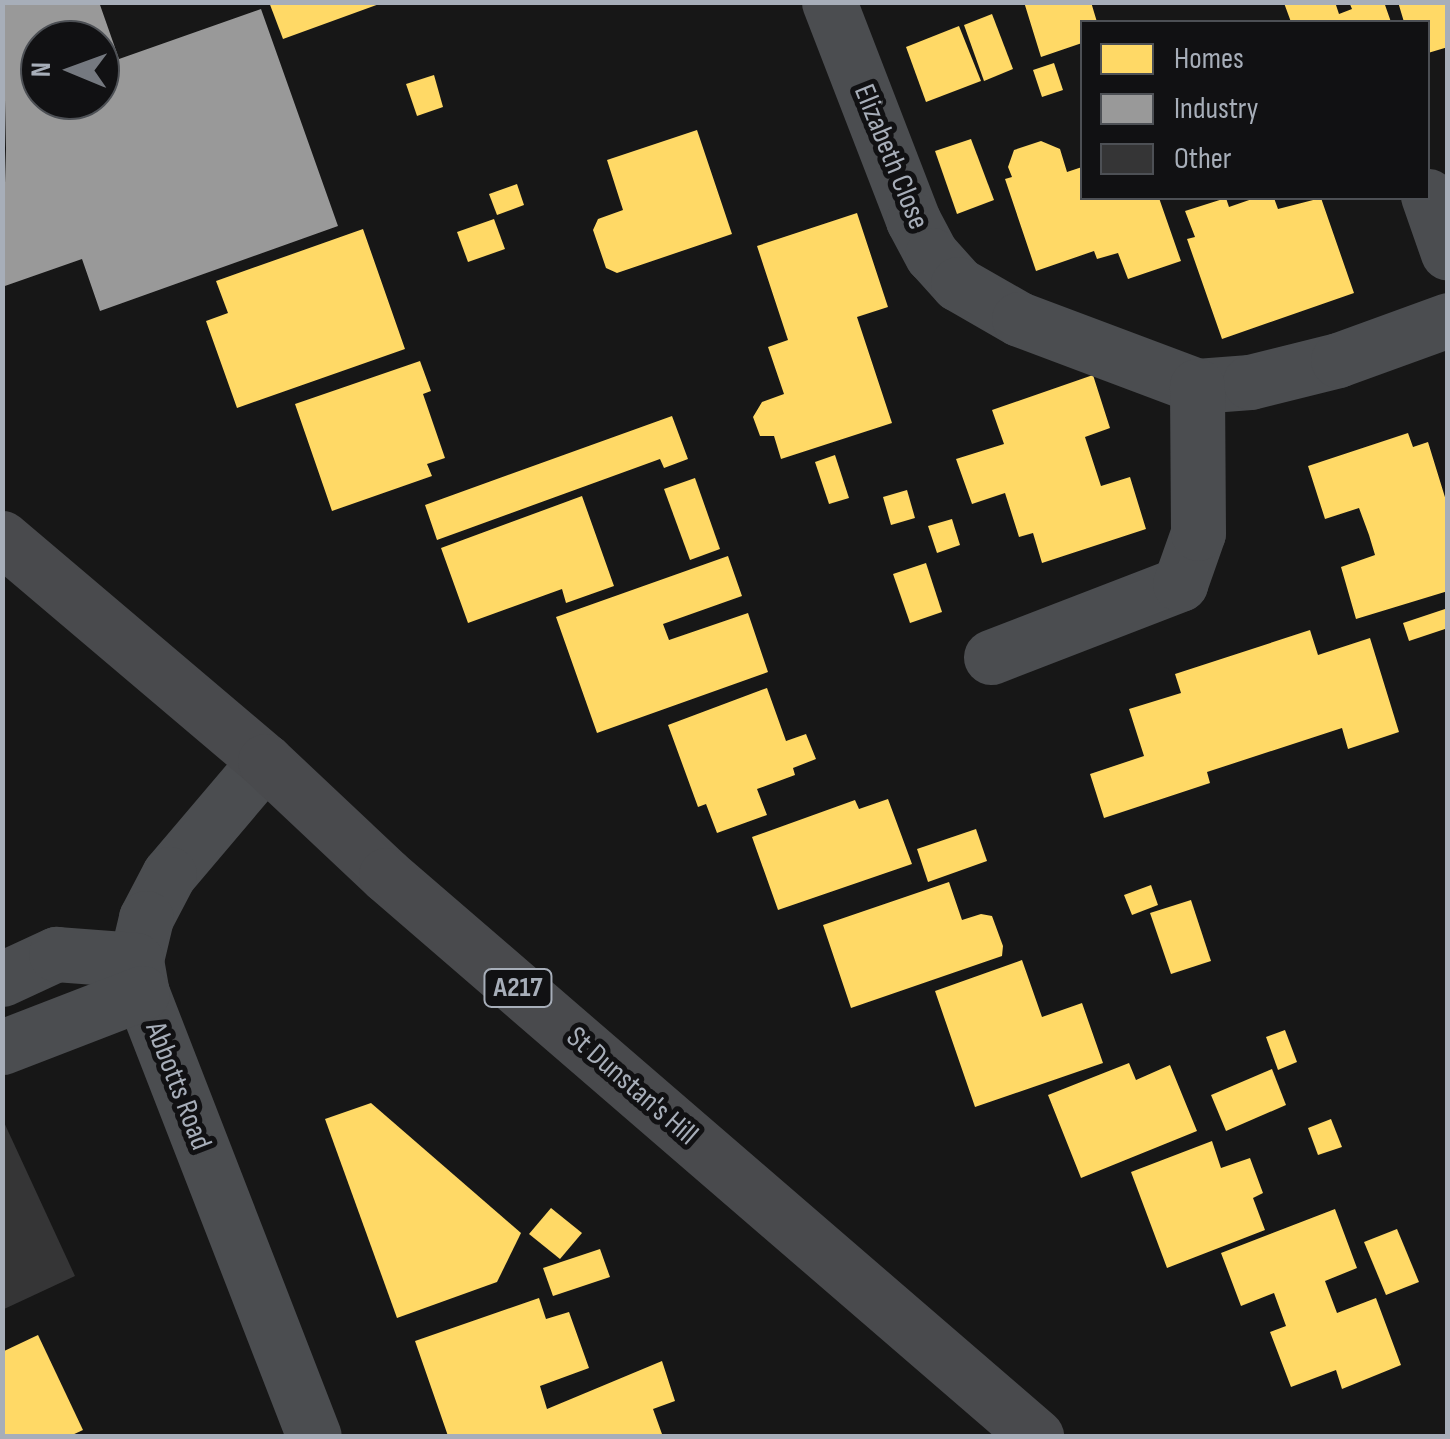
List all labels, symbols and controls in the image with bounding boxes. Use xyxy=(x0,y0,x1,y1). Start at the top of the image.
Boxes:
north arrow xyxy=(20,20,120,120)
legend xyxy=(1080,20,1430,200)
text: Homes xyxy=(1174,41,1244,77)
text: N xyxy=(25,62,58,77)
street label: Elizabeth Close xyxy=(846,79,936,235)
text: Industry xyxy=(1174,91,1258,127)
text: Other xyxy=(1174,141,1231,177)
road number: A217 xyxy=(483,965,553,1011)
street label: Abbotts Road xyxy=(137,1017,219,1155)
street label: St Dunstan's Hill xyxy=(559,1019,705,1153)

